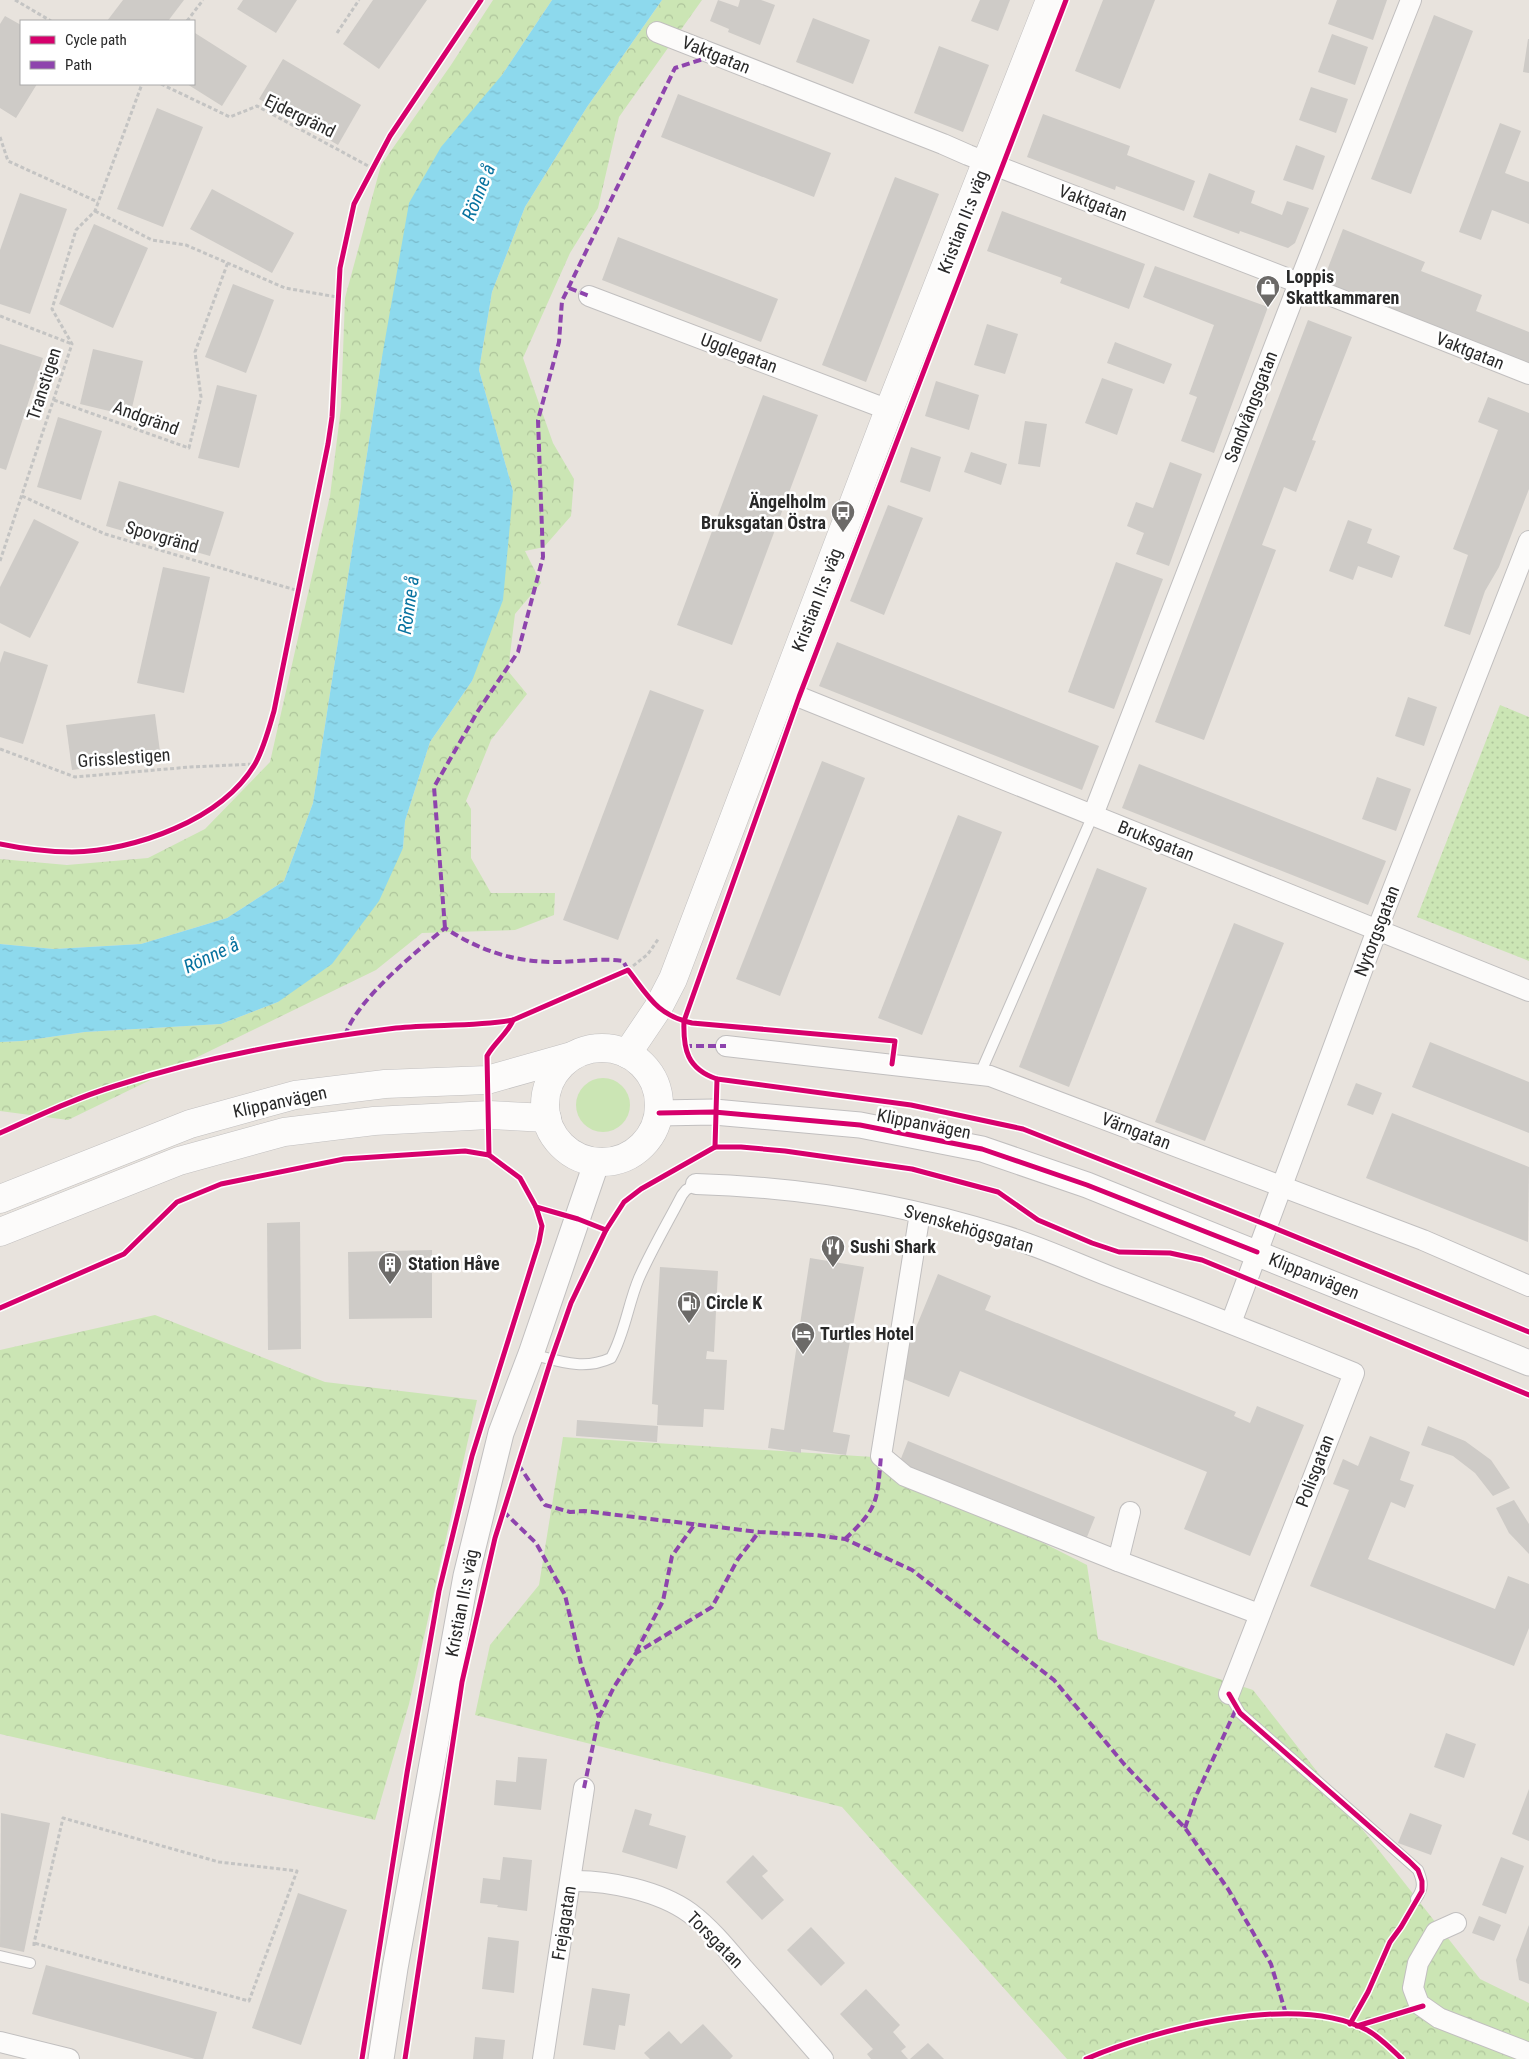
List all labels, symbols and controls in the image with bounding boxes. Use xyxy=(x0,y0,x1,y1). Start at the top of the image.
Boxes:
legend xyxy=(20,20,195,85)
text: Cycle path xyxy=(65,31,127,49)
street label: Vaktgatan xyxy=(679,31,753,78)
text: Path xyxy=(65,56,92,74)
street label: Ejdergränd xyxy=(261,89,339,142)
water label: Rönne å xyxy=(457,161,500,224)
street label: Kristian II:s väg xyxy=(933,167,992,277)
street label: Vaktgatan xyxy=(1056,180,1131,225)
place label: Loppis Skattkammaren xyxy=(1286,266,1399,308)
shop icon: Loppis Skattkammaren xyxy=(1255,274,1281,308)
street label: Vaktgatan xyxy=(1433,327,1507,374)
street label: Ugglegatan xyxy=(698,328,781,377)
street label: Transtigen xyxy=(22,345,65,423)
street label: Sandvångsgatan xyxy=(1220,348,1281,466)
street label: Andgränd xyxy=(110,396,182,439)
place label: Ängelholm Bruksgatan Östra xyxy=(701,491,826,533)
bus stop icon: Ängelholm Bruksgatan Östra xyxy=(830,499,856,533)
street label: Spovgränd xyxy=(123,516,201,557)
street label: Kristian II:s väg xyxy=(787,545,846,655)
water label: Rönne å xyxy=(393,574,424,636)
street label: Grisslestigen xyxy=(77,744,171,771)
street label: Bruksgatan xyxy=(1115,816,1197,865)
street label: Nytorgsgatan xyxy=(1350,883,1403,979)
water label: Rönne å xyxy=(180,933,243,978)
street label: Klippanvägen xyxy=(231,1081,329,1122)
street label: Klippanvägen xyxy=(875,1104,973,1143)
street label: Värngatan xyxy=(1098,1108,1174,1153)
street label: Svenskehögsgatan xyxy=(902,1200,1036,1257)
restaurant icon: Sushi Shark xyxy=(820,1234,846,1268)
place label: Sushi Shark xyxy=(850,1236,936,1257)
street label: Klippanvägen xyxy=(1266,1248,1362,1303)
building icon: Station Håve xyxy=(377,1251,403,1285)
place label: Station Håve xyxy=(408,1253,500,1274)
fuel station icon: Circle K xyxy=(676,1290,702,1324)
place label: Circle K xyxy=(706,1292,763,1313)
hotel icon: Turtles Hotel xyxy=(790,1321,816,1355)
place label: Turtles Hotel xyxy=(820,1323,914,1344)
street label: Polisgatan xyxy=(1291,1432,1338,1510)
street label: Kristian II:s väg xyxy=(441,1547,482,1658)
street label: Frejagatan xyxy=(547,1884,580,1962)
street label: Torsgatan xyxy=(683,1907,748,1972)

